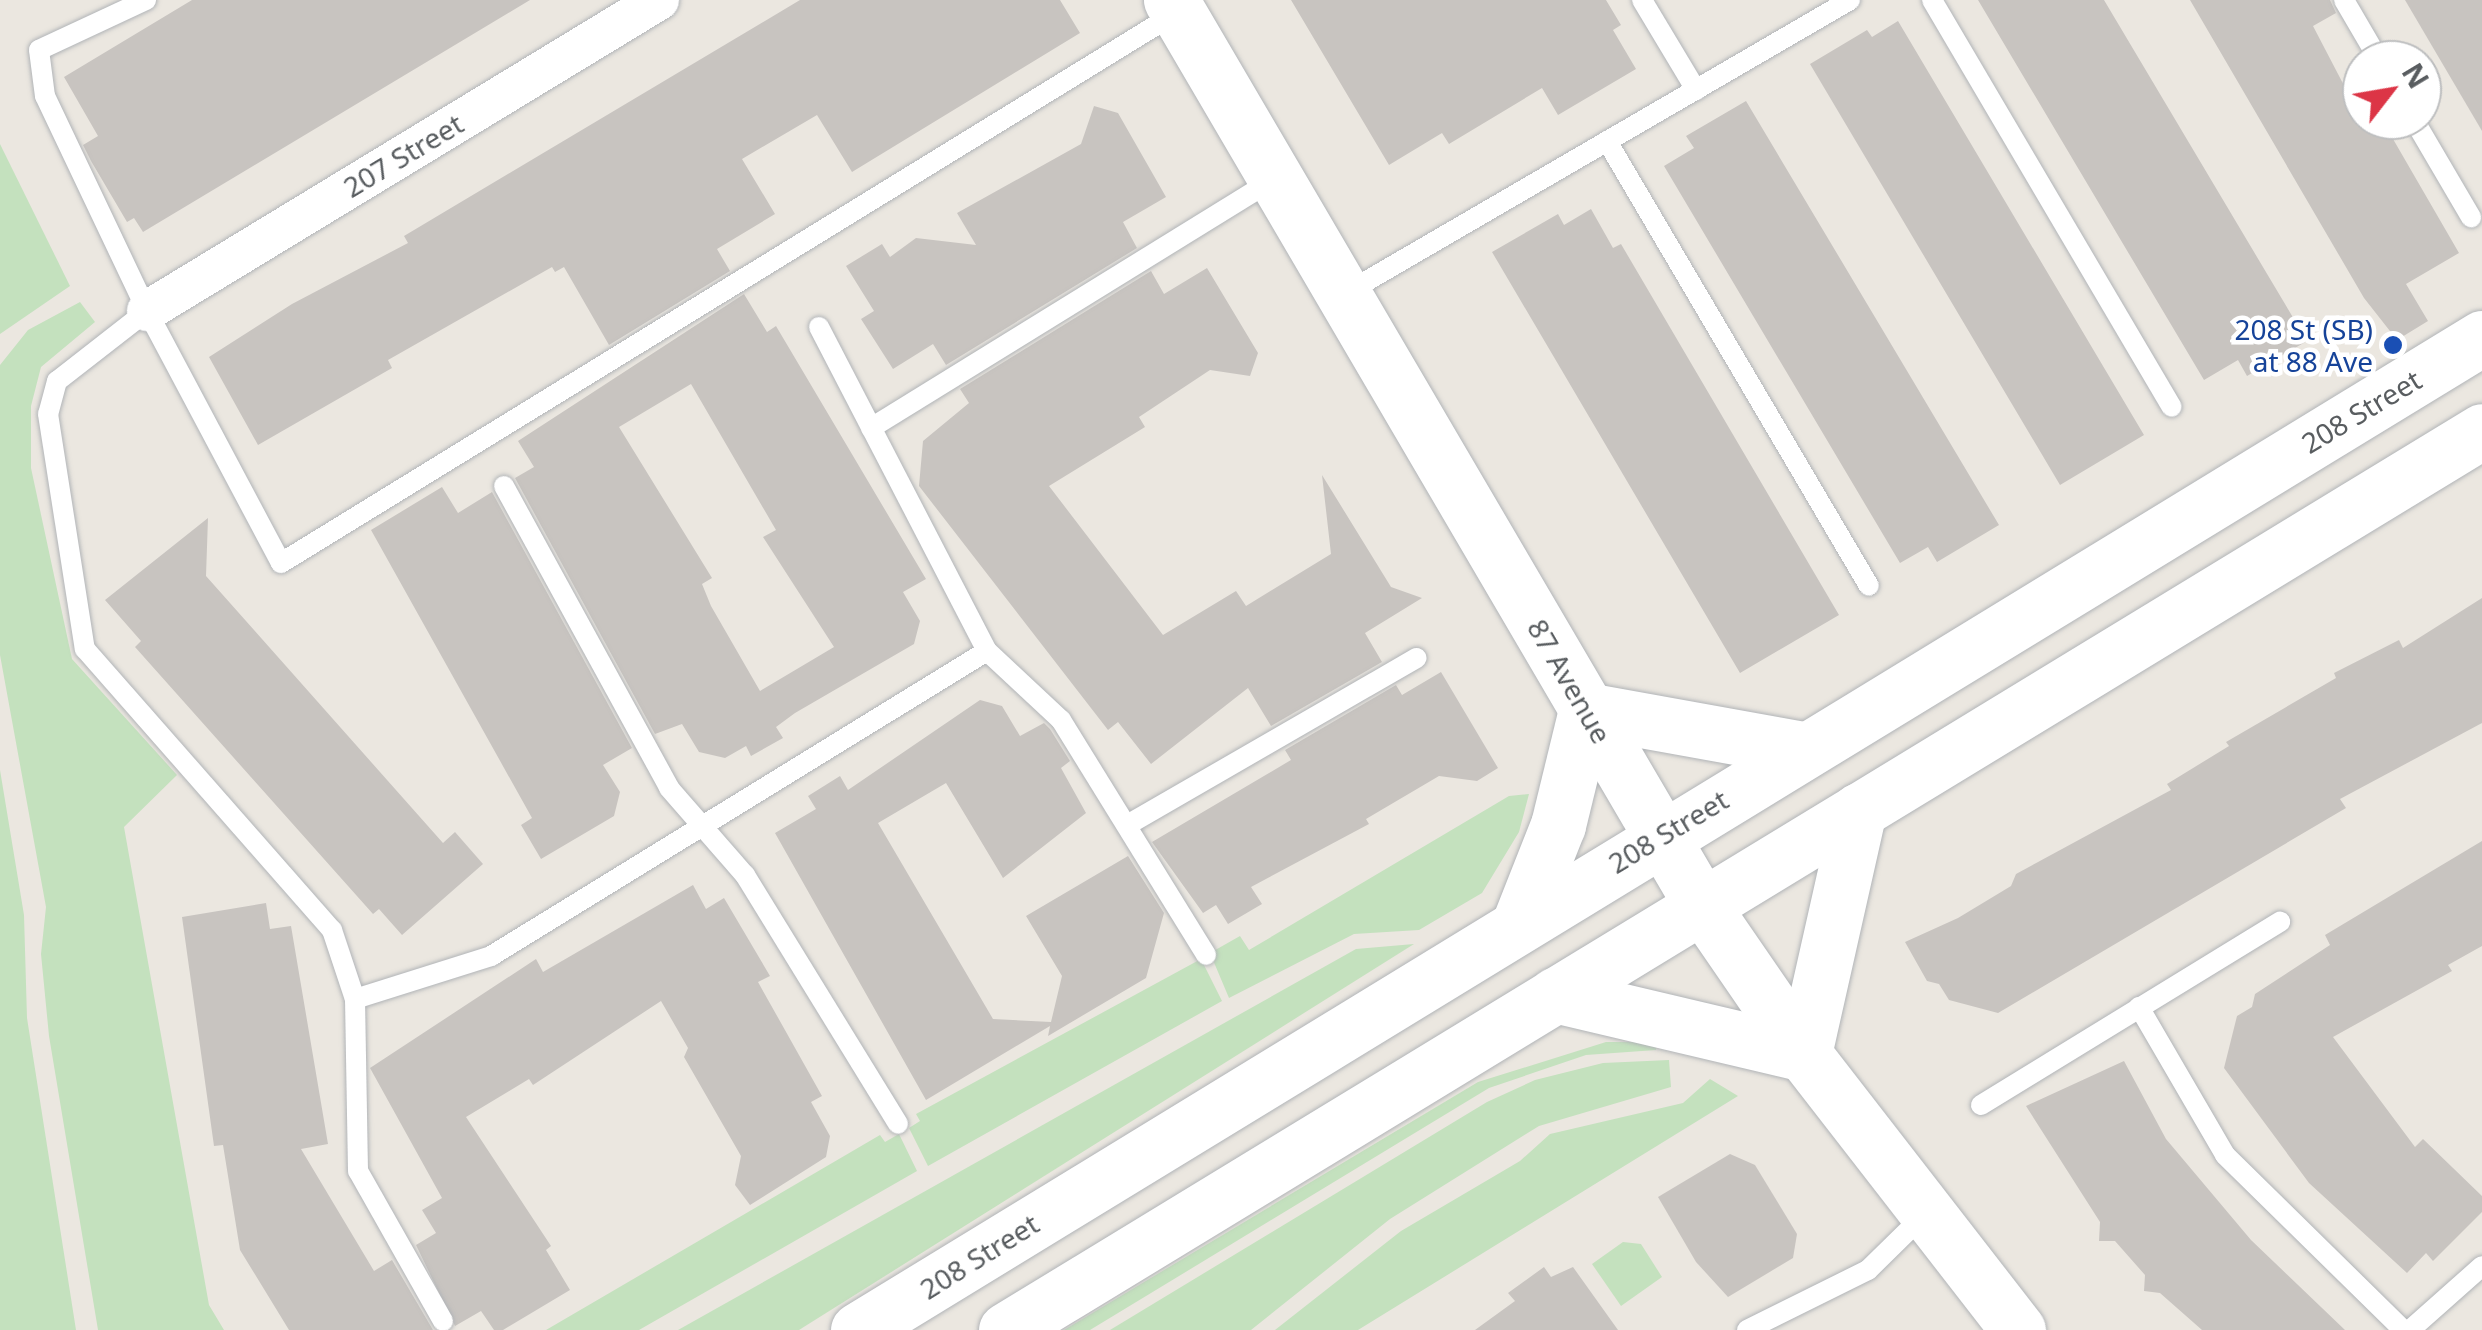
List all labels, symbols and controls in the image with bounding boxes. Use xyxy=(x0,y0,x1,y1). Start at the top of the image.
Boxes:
north arrow xyxy=(2342,40,2442,140)
text: N xyxy=(2394,56,2438,95)
street label: 207 Street xyxy=(337,106,469,204)
place label: 208 St (SB) at 88 Ave xyxy=(2235,312,2373,378)
marker: 208 St (SB) at 88 Ave xyxy=(2382,334,2404,356)
street label: 208 Street xyxy=(2295,362,2427,460)
street label: 87 Avenue xyxy=(1521,613,1619,749)
street label: 208 Street xyxy=(1602,782,1734,880)
street label: 208 Street xyxy=(913,1206,1045,1306)

